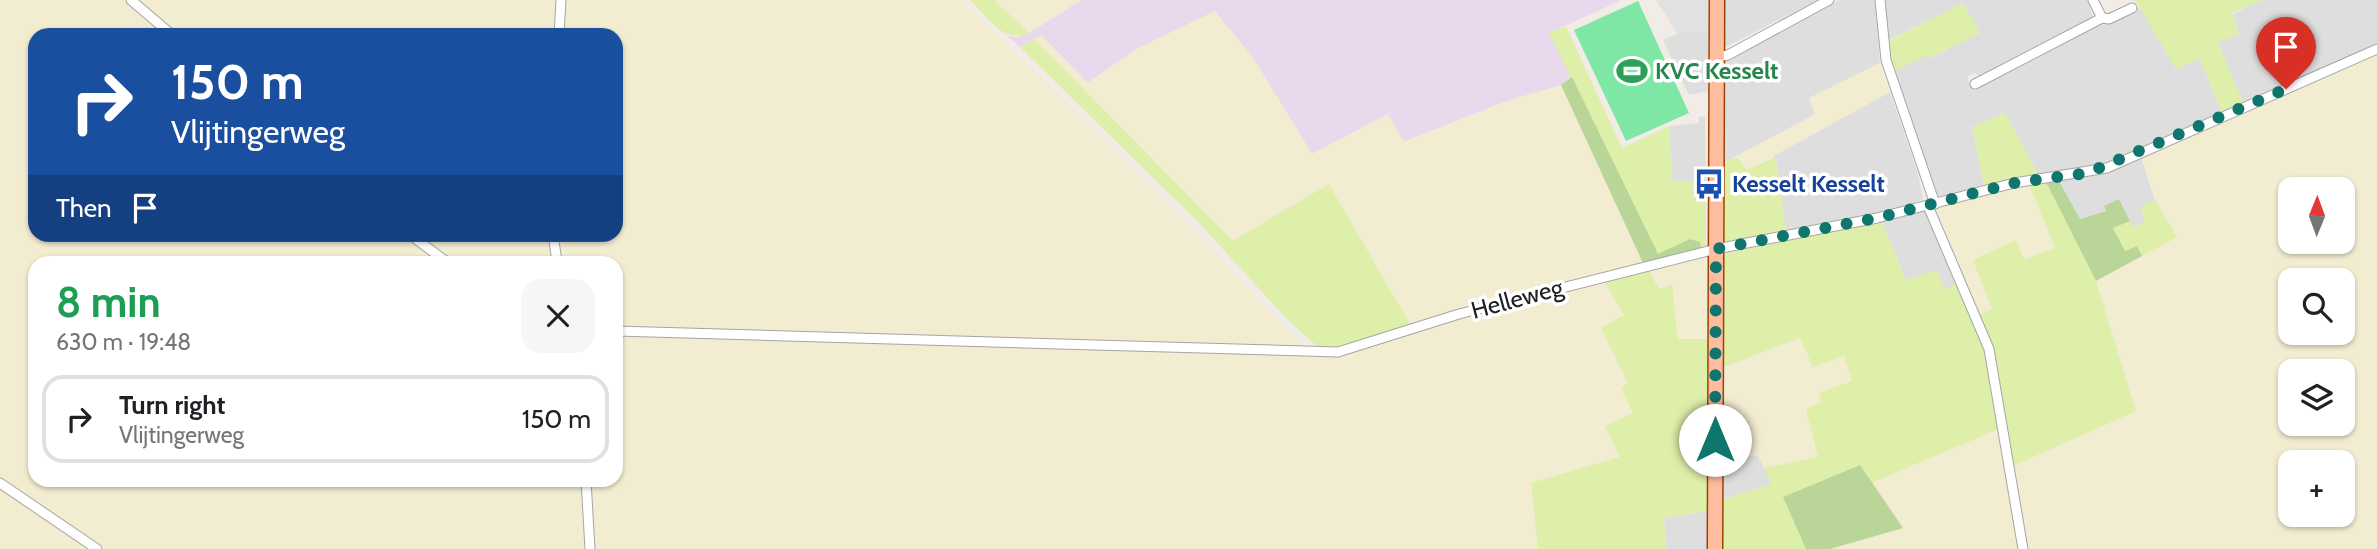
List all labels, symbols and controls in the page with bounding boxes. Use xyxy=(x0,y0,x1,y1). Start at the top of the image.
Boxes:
pin xyxy=(2256,17,2316,89)
icon: arrive xyxy=(2267,28,2305,66)
text: 150 m xyxy=(171,52,304,111)
sports icon: KVC Kesselt xyxy=(1615,54,1649,88)
icon: right xyxy=(56,56,147,147)
place label: KVC Kesselt xyxy=(1655,56,1778,85)
text: Vlijtingerweg xyxy=(171,112,345,151)
bus stop icon: Kesselt Kesselt xyxy=(1692,167,1726,201)
place label: Kesselt Kesselt xyxy=(1732,169,1885,198)
north arrow xyxy=(2278,177,2356,254)
map controls xyxy=(2278,177,2355,527)
icon: arrive xyxy=(126,189,164,227)
text: Then xyxy=(56,192,112,224)
button: search xyxy=(2278,268,2355,345)
street label: Helleweg xyxy=(1468,272,1567,325)
text: 8 min xyxy=(56,276,161,328)
button: close xyxy=(521,279,595,353)
text: 630 m · 19:48 xyxy=(56,328,191,356)
button: layers xyxy=(2278,359,2355,436)
text: Turn right xyxy=(119,389,225,421)
icon: right xyxy=(60,400,98,438)
text: 150 m xyxy=(522,403,591,435)
position arrow xyxy=(1678,403,1752,477)
text: Vlijtingerweg xyxy=(119,421,244,449)
button: + xyxy=(2278,450,2355,527)

